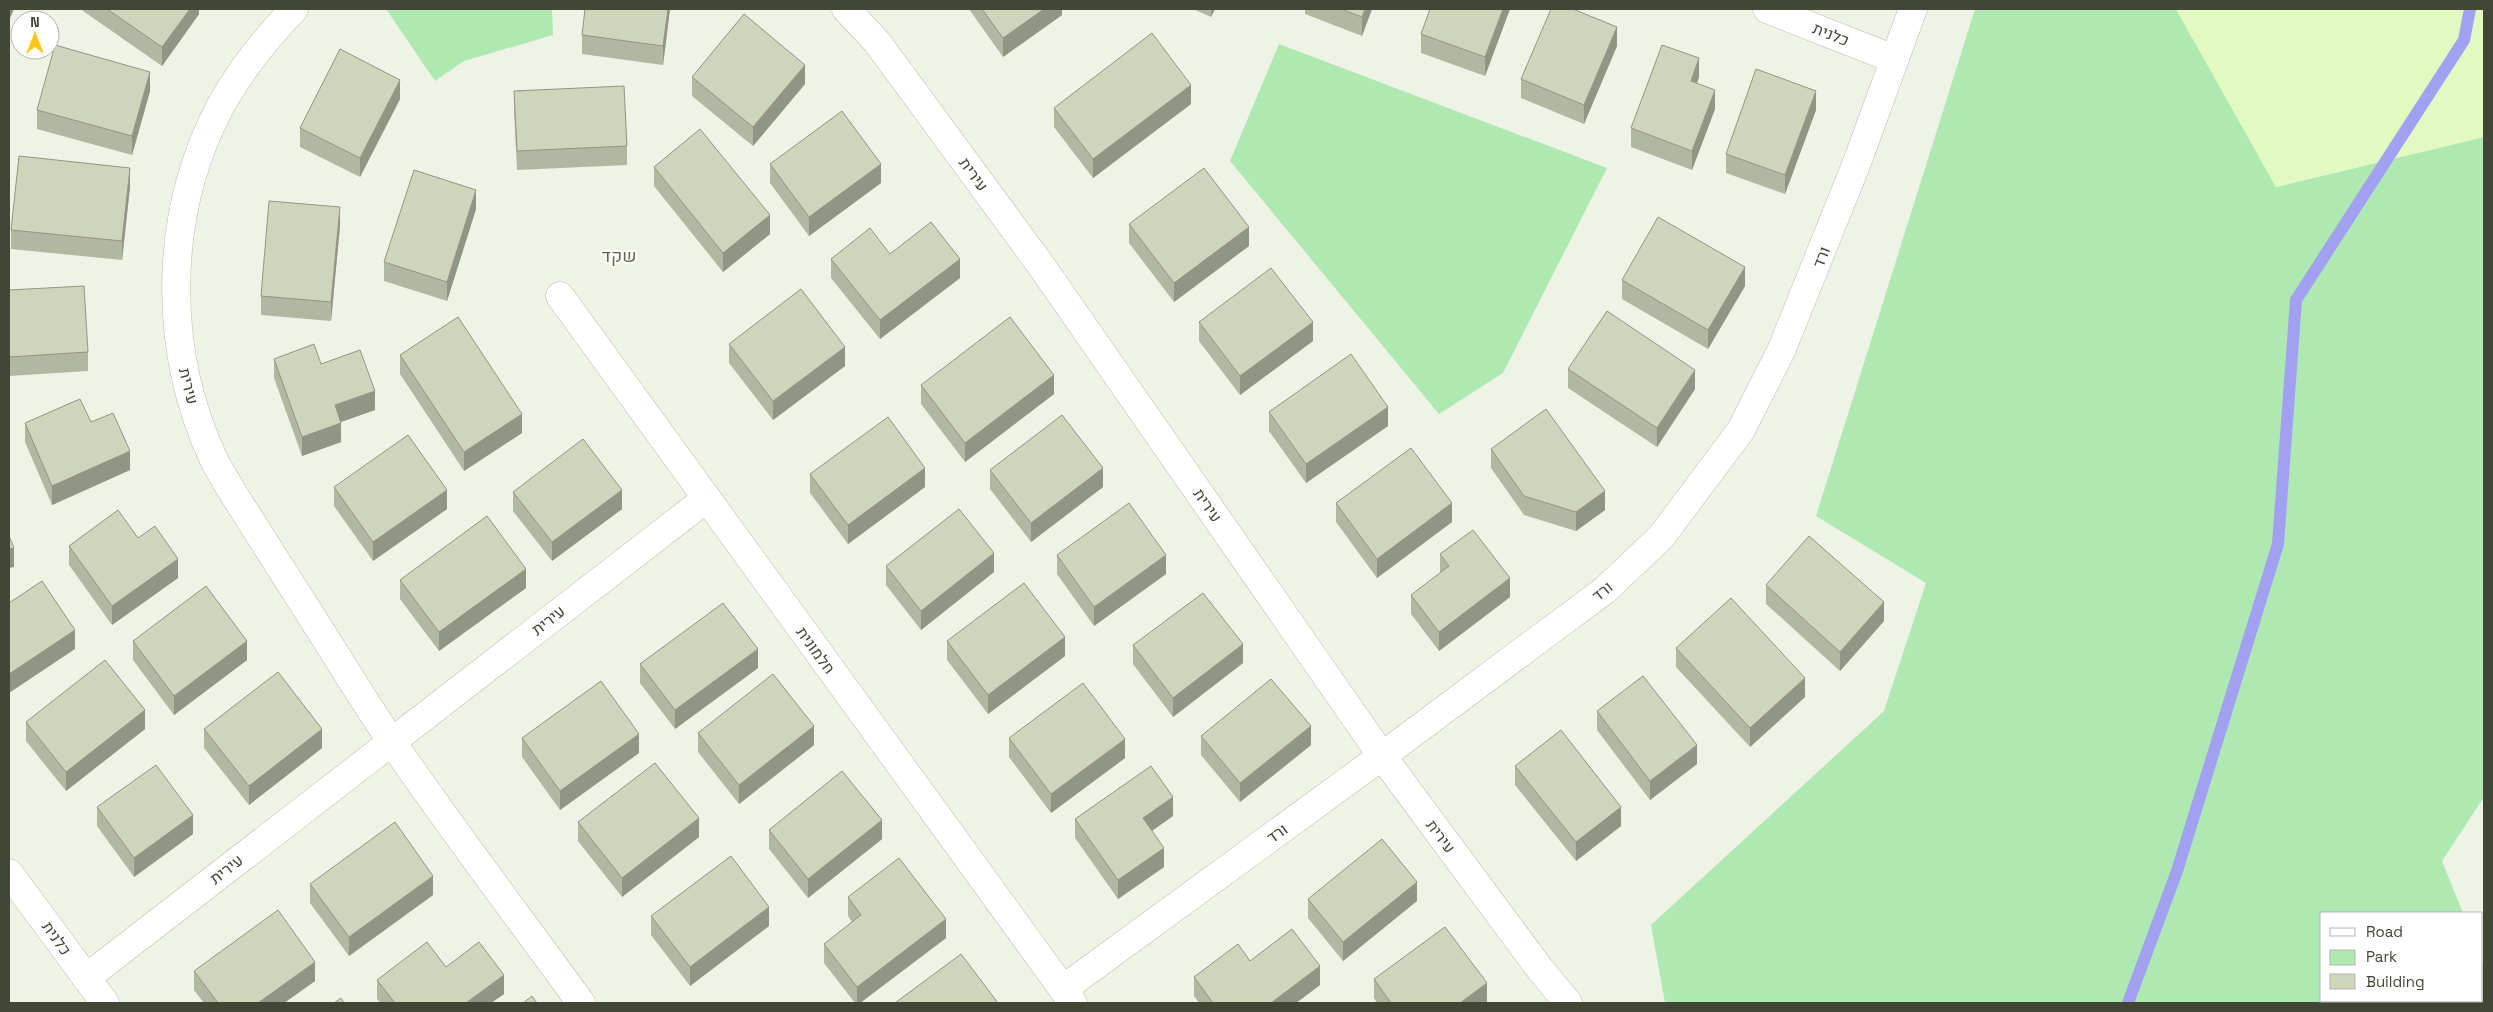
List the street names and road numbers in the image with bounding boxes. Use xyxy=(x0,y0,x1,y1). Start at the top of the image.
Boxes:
street label: כלנית xyxy=(1810,18,1852,51)
street label: עירית xyxy=(954,153,993,195)
street label: ורד xyxy=(1808,244,1835,271)
street label: עירית xyxy=(174,366,203,406)
street label: עירית xyxy=(1188,484,1227,526)
street label: ורד xyxy=(1588,577,1617,606)
street label: עירית xyxy=(527,601,569,640)
street label: חלמונית xyxy=(791,623,840,678)
street label: עירית xyxy=(1421,815,1460,857)
street label: ורד xyxy=(1263,819,1292,848)
street label: עירית xyxy=(205,850,247,889)
street label: כלנית xyxy=(37,917,76,960)

